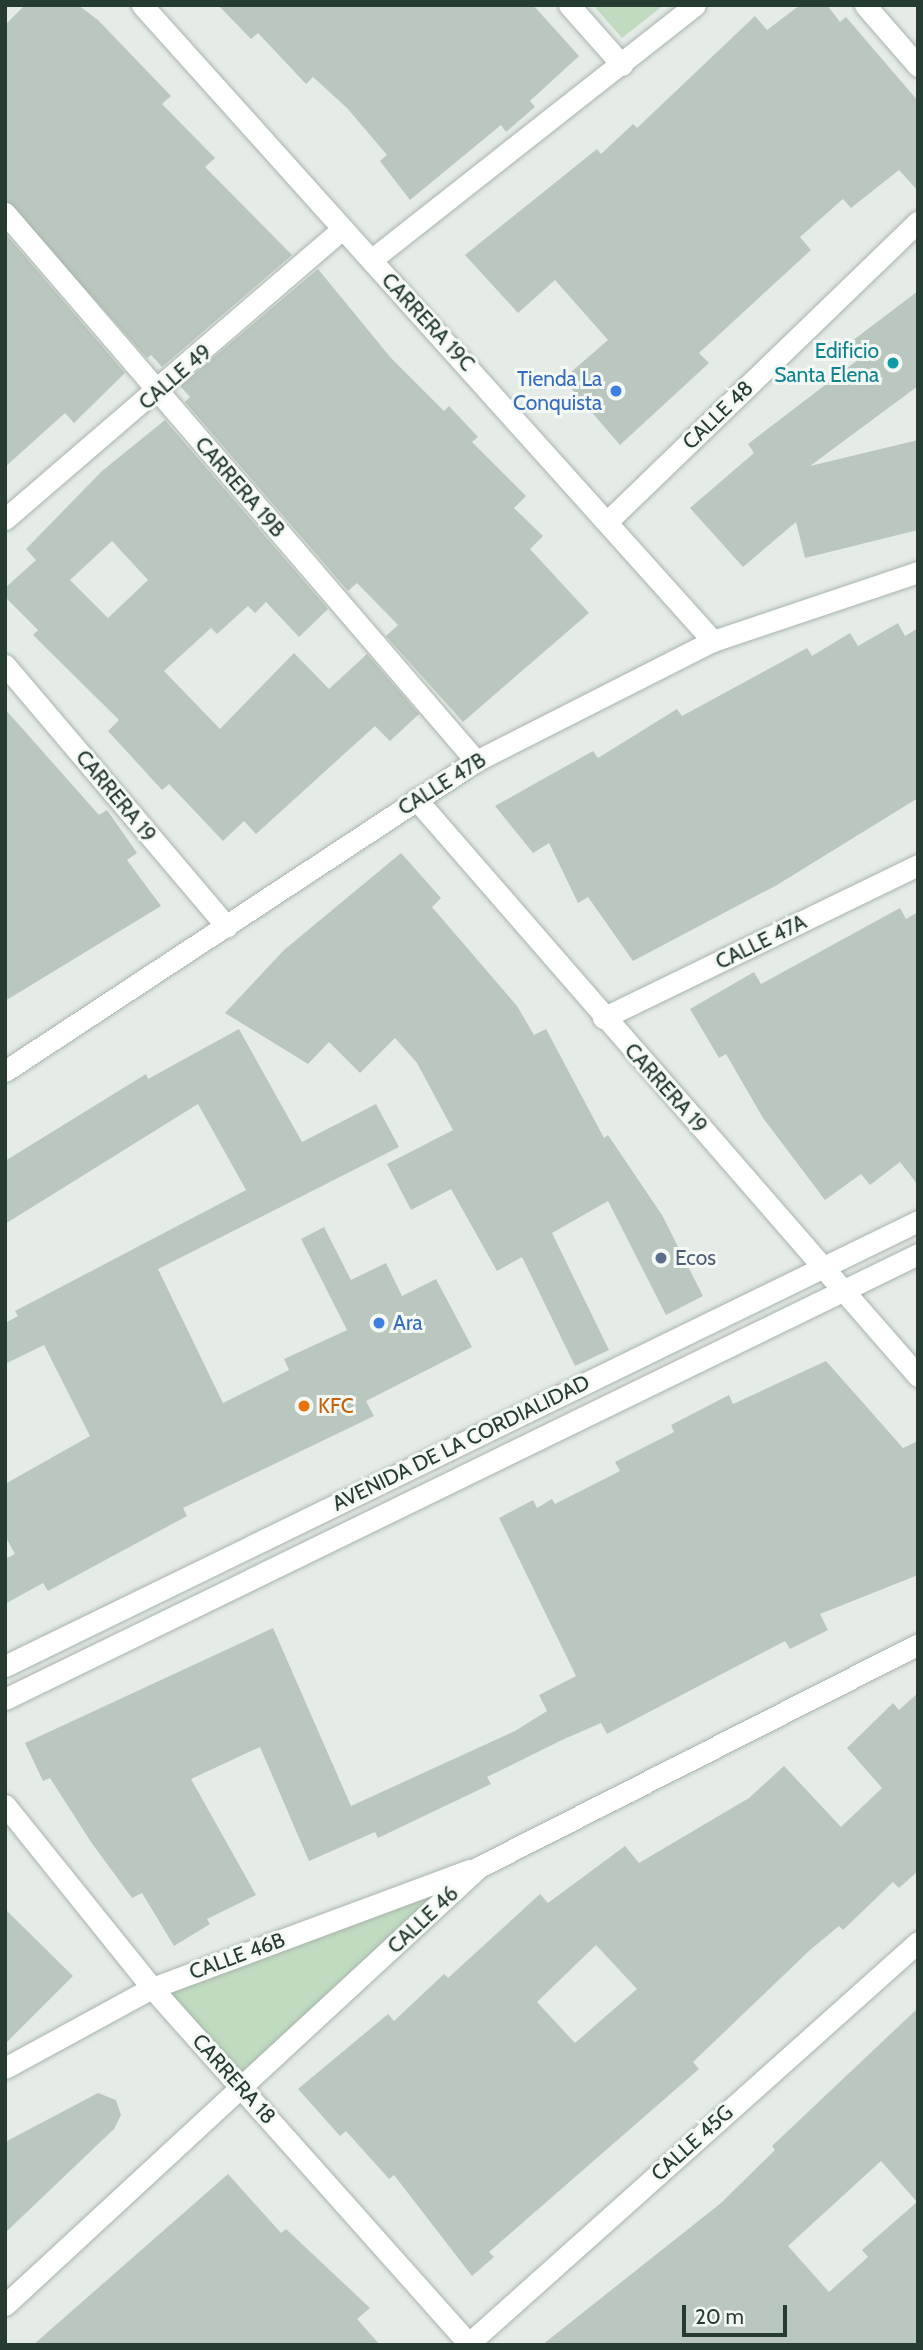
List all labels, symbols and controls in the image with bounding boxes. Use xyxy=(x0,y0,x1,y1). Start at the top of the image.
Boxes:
street label: CARRERA 19C xyxy=(376,268,480,376)
place label: Edificio Santa Elena xyxy=(774,338,879,388)
street label: CALLE 49 xyxy=(134,339,216,415)
marker: Edificio Santa Elena xyxy=(885,355,901,371)
place label: Tienda La Conquista xyxy=(513,366,602,416)
street label: CALLE 48 xyxy=(678,375,758,455)
marker: Tienda La Conquista xyxy=(608,383,624,399)
street label: CARRERA 19B xyxy=(190,432,290,542)
street label: CARRERA 19 xyxy=(70,745,162,847)
street label: CALLE 47B xyxy=(394,747,490,821)
street label: CALLE 47A xyxy=(711,909,811,975)
street label: CARRERA 19 xyxy=(619,1038,713,1138)
place label: Ecos xyxy=(675,1245,716,1271)
marker: Ecos xyxy=(653,1250,669,1266)
place label: Ara xyxy=(393,1310,423,1336)
marker: Ara xyxy=(371,1315,387,1331)
street label: AVENIDA DE LA CORDIALIDAD xyxy=(328,1370,594,1516)
place label: KFC xyxy=(318,1393,354,1419)
marker: KFC xyxy=(296,1398,312,1414)
street label: CALLE 46 xyxy=(382,1881,464,1959)
street label: CALLE 46B xyxy=(186,1927,288,1985)
street label: CARRERA 18 xyxy=(187,2029,281,2129)
street label: CALLE 45G xyxy=(646,2100,738,2186)
scale bar xyxy=(685,2290,790,2334)
text: 20 m xyxy=(695,2304,744,2329)

